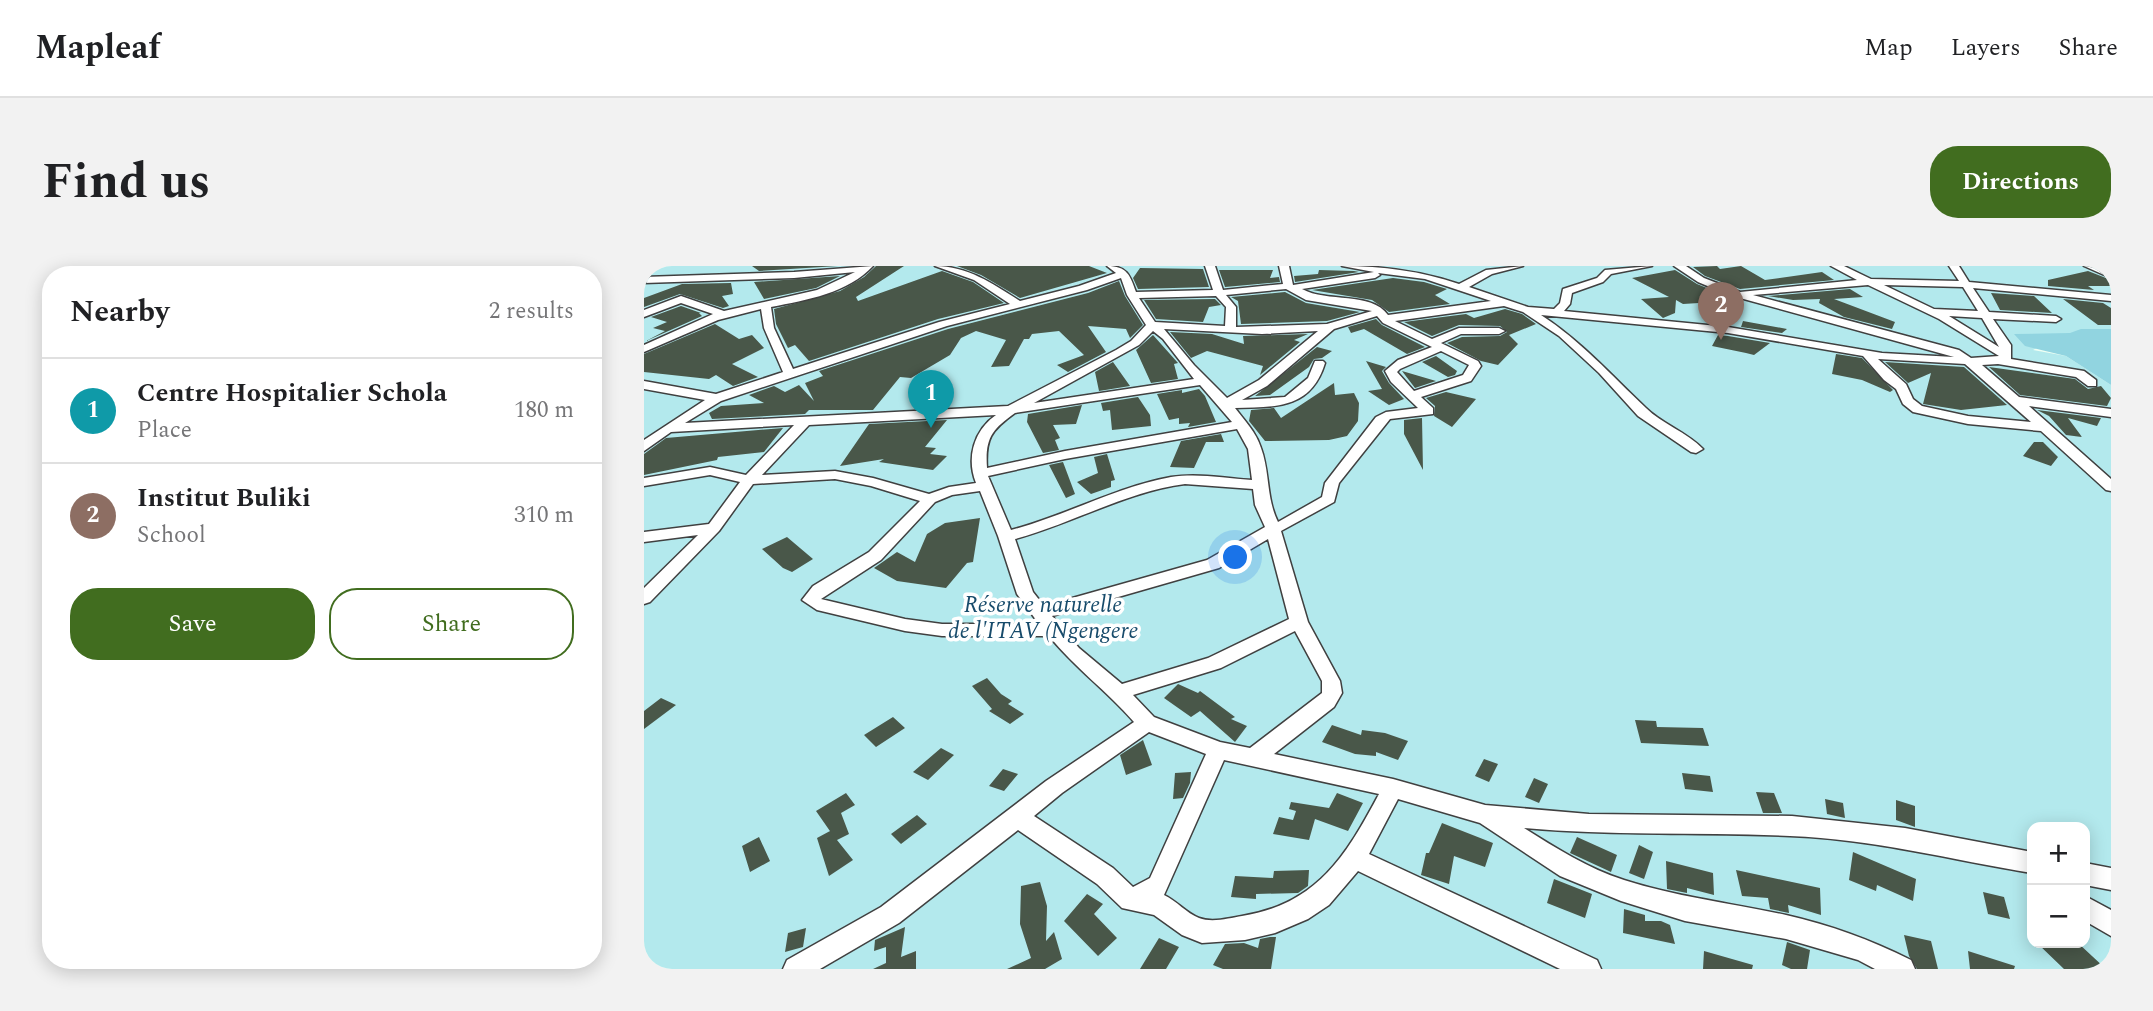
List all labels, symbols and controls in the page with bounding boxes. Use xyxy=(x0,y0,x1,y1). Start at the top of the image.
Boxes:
text: Mapleaf xyxy=(35,23,161,73)
text: Map xyxy=(1864,30,1913,66)
text: Layers xyxy=(1951,30,2021,66)
text: Share xyxy=(2059,30,2118,66)
text: Find us xyxy=(42,145,210,220)
button: Directions xyxy=(1930,146,2111,218)
pin: 2 xyxy=(1698,282,1744,340)
text: Nearby xyxy=(70,289,169,335)
text: 2 results xyxy=(489,294,574,329)
pin: 1 xyxy=(908,370,954,428)
text: Centre Hospitalier Schola xyxy=(137,373,447,413)
text: 1 xyxy=(87,393,99,428)
text: 180 m xyxy=(514,393,574,428)
text: Place xyxy=(137,413,192,448)
text: Institut Buliki xyxy=(137,478,311,518)
text: 2 xyxy=(87,498,99,533)
text: 310 m xyxy=(514,498,574,533)
text: School xyxy=(137,518,206,553)
your location xyxy=(1218,540,1252,574)
button: Save xyxy=(70,588,315,660)
button: Share xyxy=(329,588,574,660)
park label: Réserve naturelle de l'ITAV (Ngengere xyxy=(948,588,1138,649)
map controls xyxy=(2027,822,2090,948)
button: + xyxy=(2027,822,2090,885)
button: − xyxy=(2027,885,2090,948)

